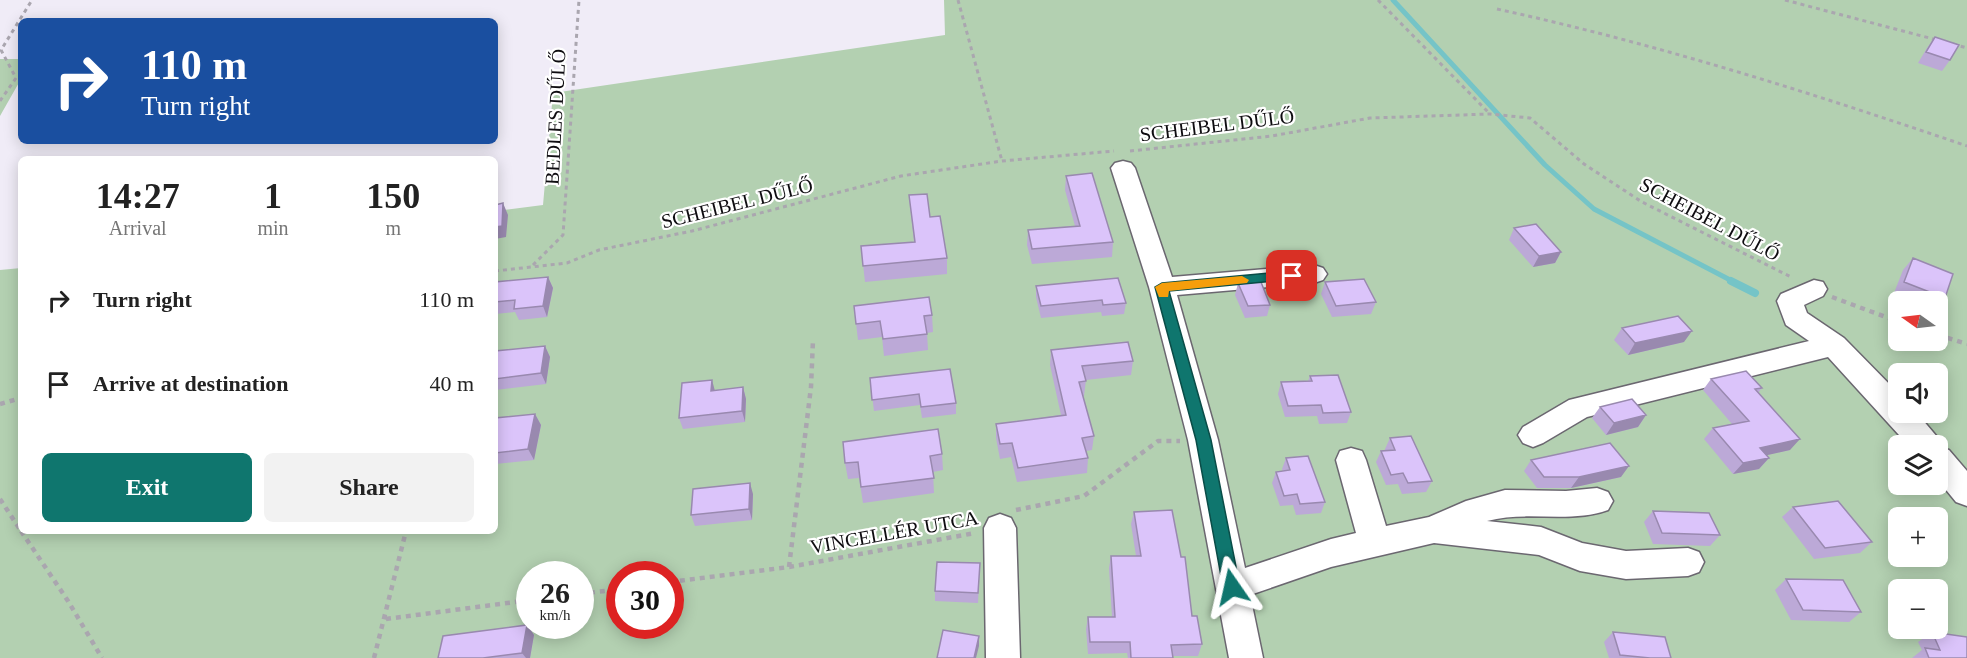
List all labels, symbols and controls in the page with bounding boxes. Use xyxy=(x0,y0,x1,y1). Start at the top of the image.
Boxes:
icon: right xyxy=(42,42,120,120)
text: 110 m xyxy=(141,42,247,88)
street label: BEDLES DŰLŐ xyxy=(539,48,570,186)
text: Turn right xyxy=(141,91,250,121)
street label: SCHEIBEL DŰLŐ xyxy=(1138,104,1295,145)
street label: SCHEIBEL DŰLŐ xyxy=(1636,172,1784,265)
street label: SCHEIBEL DŰLŐ xyxy=(659,173,815,232)
text: 14:27 xyxy=(96,176,180,216)
text: 1 xyxy=(264,176,282,216)
text: 150 xyxy=(366,176,420,216)
text: Arrival xyxy=(109,217,167,239)
text: min xyxy=(257,217,289,239)
text: m xyxy=(386,217,401,239)
pin xyxy=(1266,250,1317,301)
icon: arrive xyxy=(1275,259,1308,292)
icon: right xyxy=(42,284,75,317)
text: Turn right xyxy=(93,287,192,312)
text: 110 m xyxy=(419,287,474,312)
north arrow xyxy=(1888,291,1948,351)
map controls xyxy=(1888,291,1948,639)
button: sound xyxy=(1888,363,1948,423)
icon: arrive xyxy=(42,368,75,401)
text: Arrive at destination xyxy=(93,371,289,396)
text: 40 m xyxy=(429,371,474,396)
button: layers xyxy=(1888,435,1948,495)
button: Exit xyxy=(42,453,252,522)
button: Share xyxy=(264,453,474,522)
street label: VINCELLÉR UTCA xyxy=(808,506,980,558)
button: + xyxy=(1888,507,1948,567)
position arrow xyxy=(1200,555,1264,619)
speed limit sign: 30 xyxy=(606,561,684,639)
text: 26 xyxy=(540,576,570,609)
button: − xyxy=(1888,579,1948,639)
text: km/h xyxy=(540,607,570,623)

